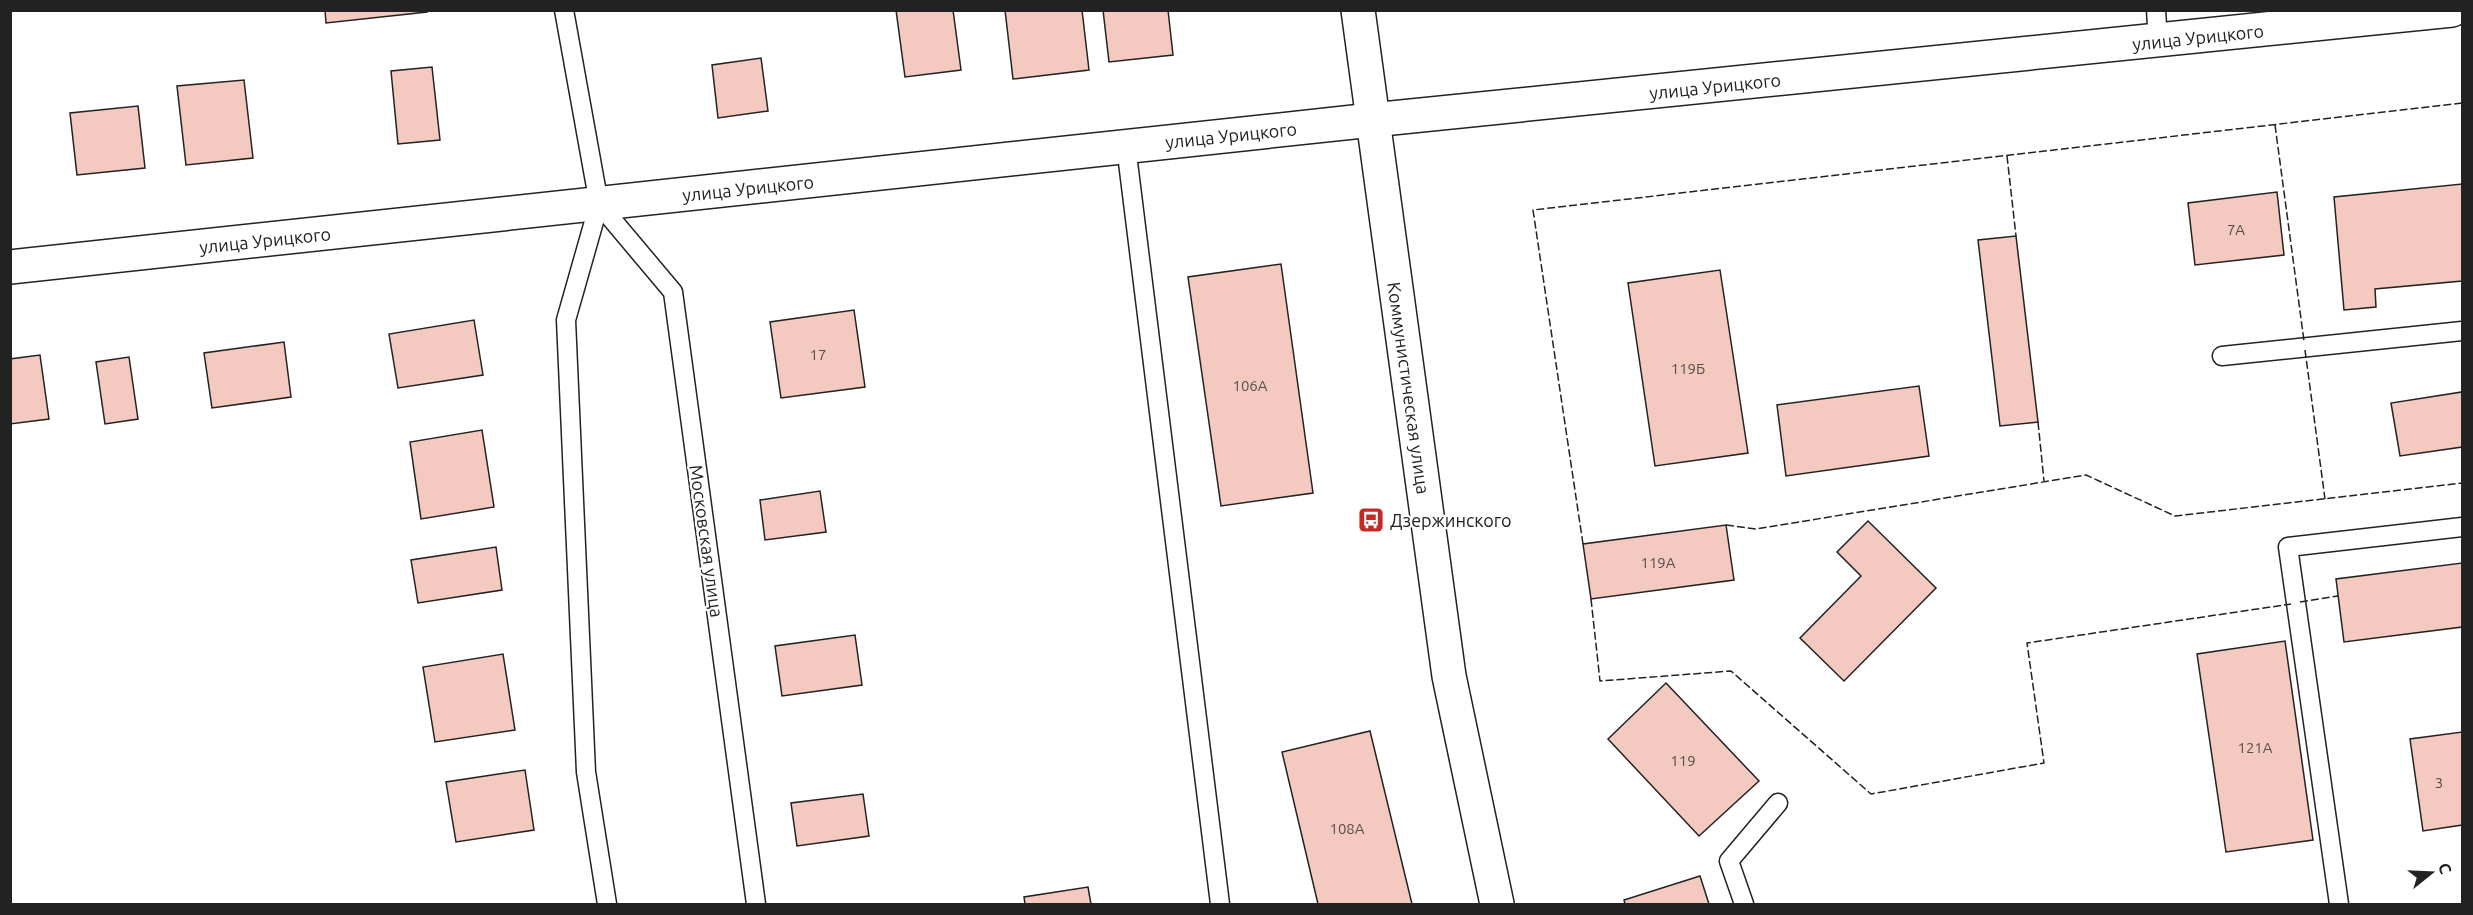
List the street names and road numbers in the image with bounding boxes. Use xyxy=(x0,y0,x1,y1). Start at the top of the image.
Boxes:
street label: улица Урицкого xyxy=(2131,20,2265,54)
street label: улица Урицкого xyxy=(1648,69,1782,103)
street label: улица Урицкого xyxy=(1164,118,1298,152)
street label: улица Урицкого xyxy=(681,171,815,205)
street label: улица Урицкого xyxy=(198,223,332,257)
street label: Коммунистическая улица xyxy=(1384,281,1434,495)
street label: Московская улица xyxy=(686,463,728,619)

